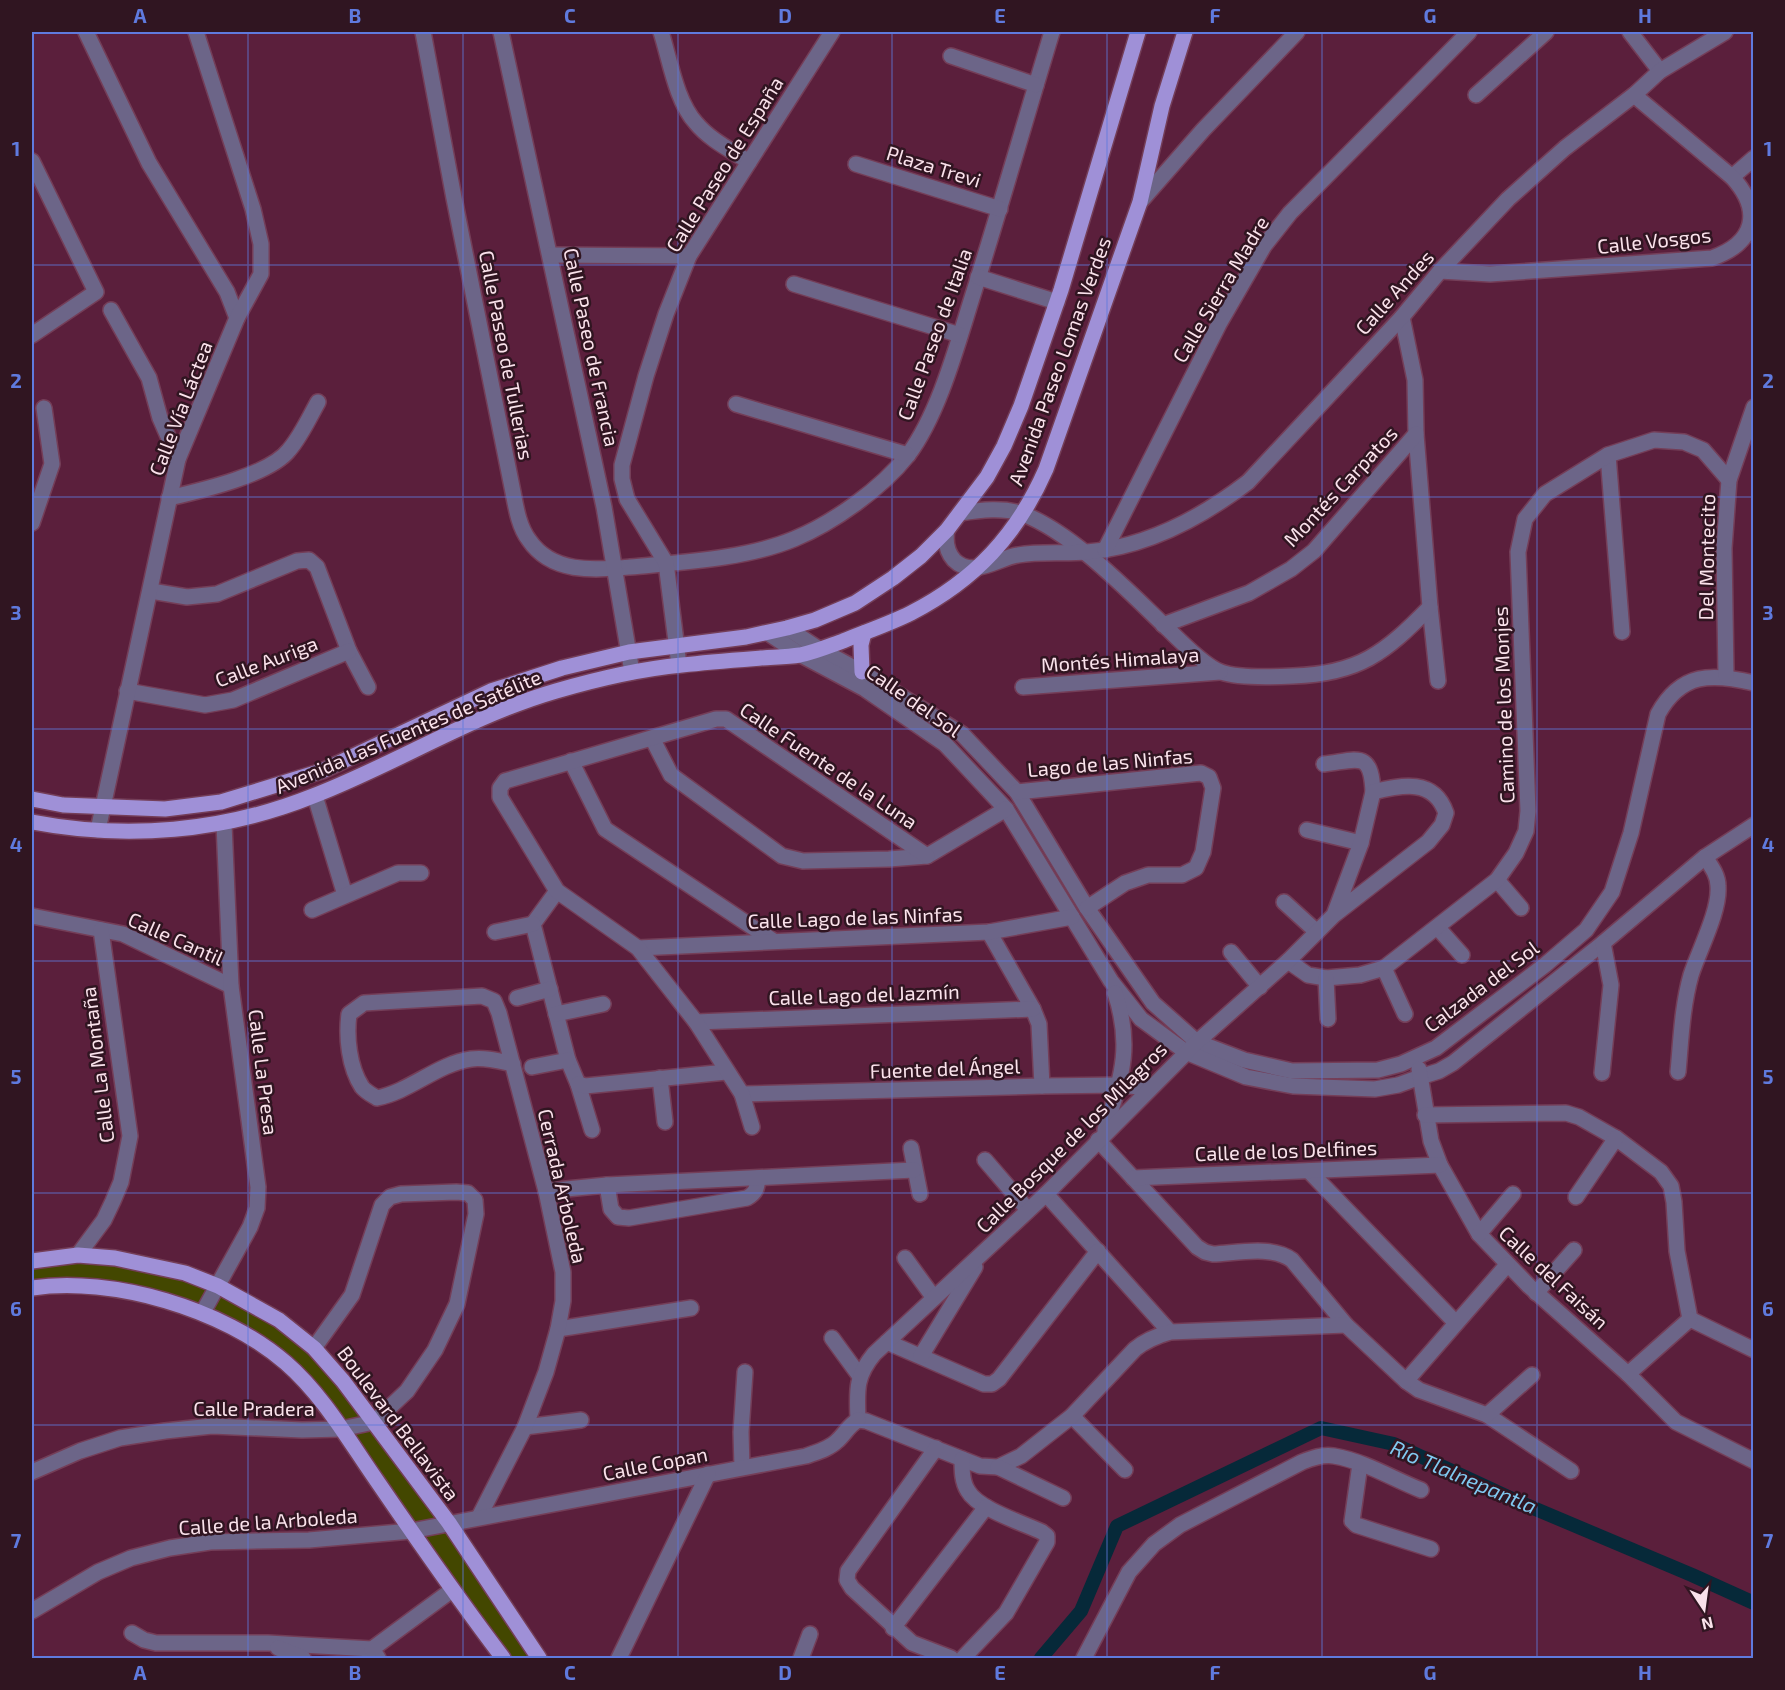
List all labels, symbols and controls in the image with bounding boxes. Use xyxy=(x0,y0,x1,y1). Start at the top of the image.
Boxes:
text: A xyxy=(133,3,147,27)
text: B xyxy=(349,3,361,27)
text: C xyxy=(564,3,576,27)
text: D xyxy=(778,3,792,27)
text: E xyxy=(994,3,1006,27)
text: F xyxy=(1209,3,1221,27)
text: G xyxy=(1424,3,1436,27)
text: H xyxy=(1638,3,1652,27)
street label: Calle Paseo de España xyxy=(660,72,788,256)
text: 1 xyxy=(12,136,20,160)
text: 1 xyxy=(1764,136,1772,160)
street label: Plaza Trevi xyxy=(884,140,984,192)
street label: Calle Sierra Madre xyxy=(1167,212,1273,366)
street label: Calle Vosgos xyxy=(1596,222,1712,258)
street label: Avenida Paseo Lomas Verdes xyxy=(1003,233,1115,489)
street label: Calle Paseo de Italia xyxy=(892,245,976,423)
street label: Calle Andes xyxy=(1350,245,1438,339)
street label: Calle Paseo de Francia xyxy=(559,246,625,448)
street label: Calle Paseo de Tullerias xyxy=(475,248,539,462)
street label: Calle Vía Láctea xyxy=(143,337,217,479)
text: 2 xyxy=(10,368,22,392)
text: 2 xyxy=(1762,368,1774,392)
street label: Montés Carpatos xyxy=(1278,421,1402,551)
street label: Del Montecito xyxy=(1693,494,1719,620)
text: 3 xyxy=(10,600,22,624)
text: 3 xyxy=(1762,600,1774,624)
street label: Camino de los Monjes xyxy=(1488,606,1518,804)
street label: Calle Auriga xyxy=(211,630,321,692)
street label: Montés Himalaya xyxy=(1040,641,1200,677)
street label: Calle del Sol xyxy=(862,659,966,741)
street label: Avenida Las Fuentes de Satélite xyxy=(272,664,544,798)
street label: Calle Fuente de la Luna xyxy=(736,697,922,833)
street label: Lago de las Ninfas xyxy=(1026,743,1194,781)
text: 4 xyxy=(10,832,23,856)
text: 4 xyxy=(1762,832,1775,856)
street label: Calle Lago de las Ninfas xyxy=(747,901,963,933)
street label: Calle Cantil xyxy=(125,906,228,970)
street label: Calzada del Sol xyxy=(1419,935,1543,1037)
street label: Calle Lago del Jazmín xyxy=(768,979,960,1009)
street label: Calle La Montaña xyxy=(76,986,118,1144)
street label: Calle La Presa xyxy=(244,1008,284,1136)
street label: Calle Bosque de los Milagros xyxy=(971,1037,1171,1237)
street label: Fuente del Ángel xyxy=(869,1053,1021,1083)
text: 5 xyxy=(10,1064,22,1088)
text: 5 xyxy=(1762,1064,1774,1088)
street label: Cerrada Arboleda xyxy=(534,1106,592,1266)
street label: Calle de los Delfines xyxy=(1194,1135,1378,1165)
street label: Calle del Faisán xyxy=(1494,1220,1614,1334)
text: 6 xyxy=(10,1296,22,1320)
text: 6 xyxy=(1762,1296,1774,1320)
street label: Boulevard Bellavista xyxy=(333,1341,465,1505)
street label: Calle Pradera xyxy=(193,1396,315,1420)
water label: Río Tlalnepantla xyxy=(1387,1434,1541,1518)
street label: Calle Copan xyxy=(600,1441,710,1485)
street label: Calle de la Arboleda xyxy=(178,1503,358,1539)
text: 7 xyxy=(11,1528,22,1552)
text: 7 xyxy=(1763,1528,1774,1552)
north arrow xyxy=(1674,1579,1734,1639)
text: N xyxy=(1700,1614,1715,1635)
text: A xyxy=(133,1660,147,1684)
text: B xyxy=(349,1660,361,1684)
text: C xyxy=(564,1660,576,1684)
text: D xyxy=(778,1660,792,1684)
text: E xyxy=(994,1660,1006,1684)
text: F xyxy=(1209,1660,1221,1684)
text: G xyxy=(1424,1660,1436,1684)
text: H xyxy=(1638,1660,1652,1684)

